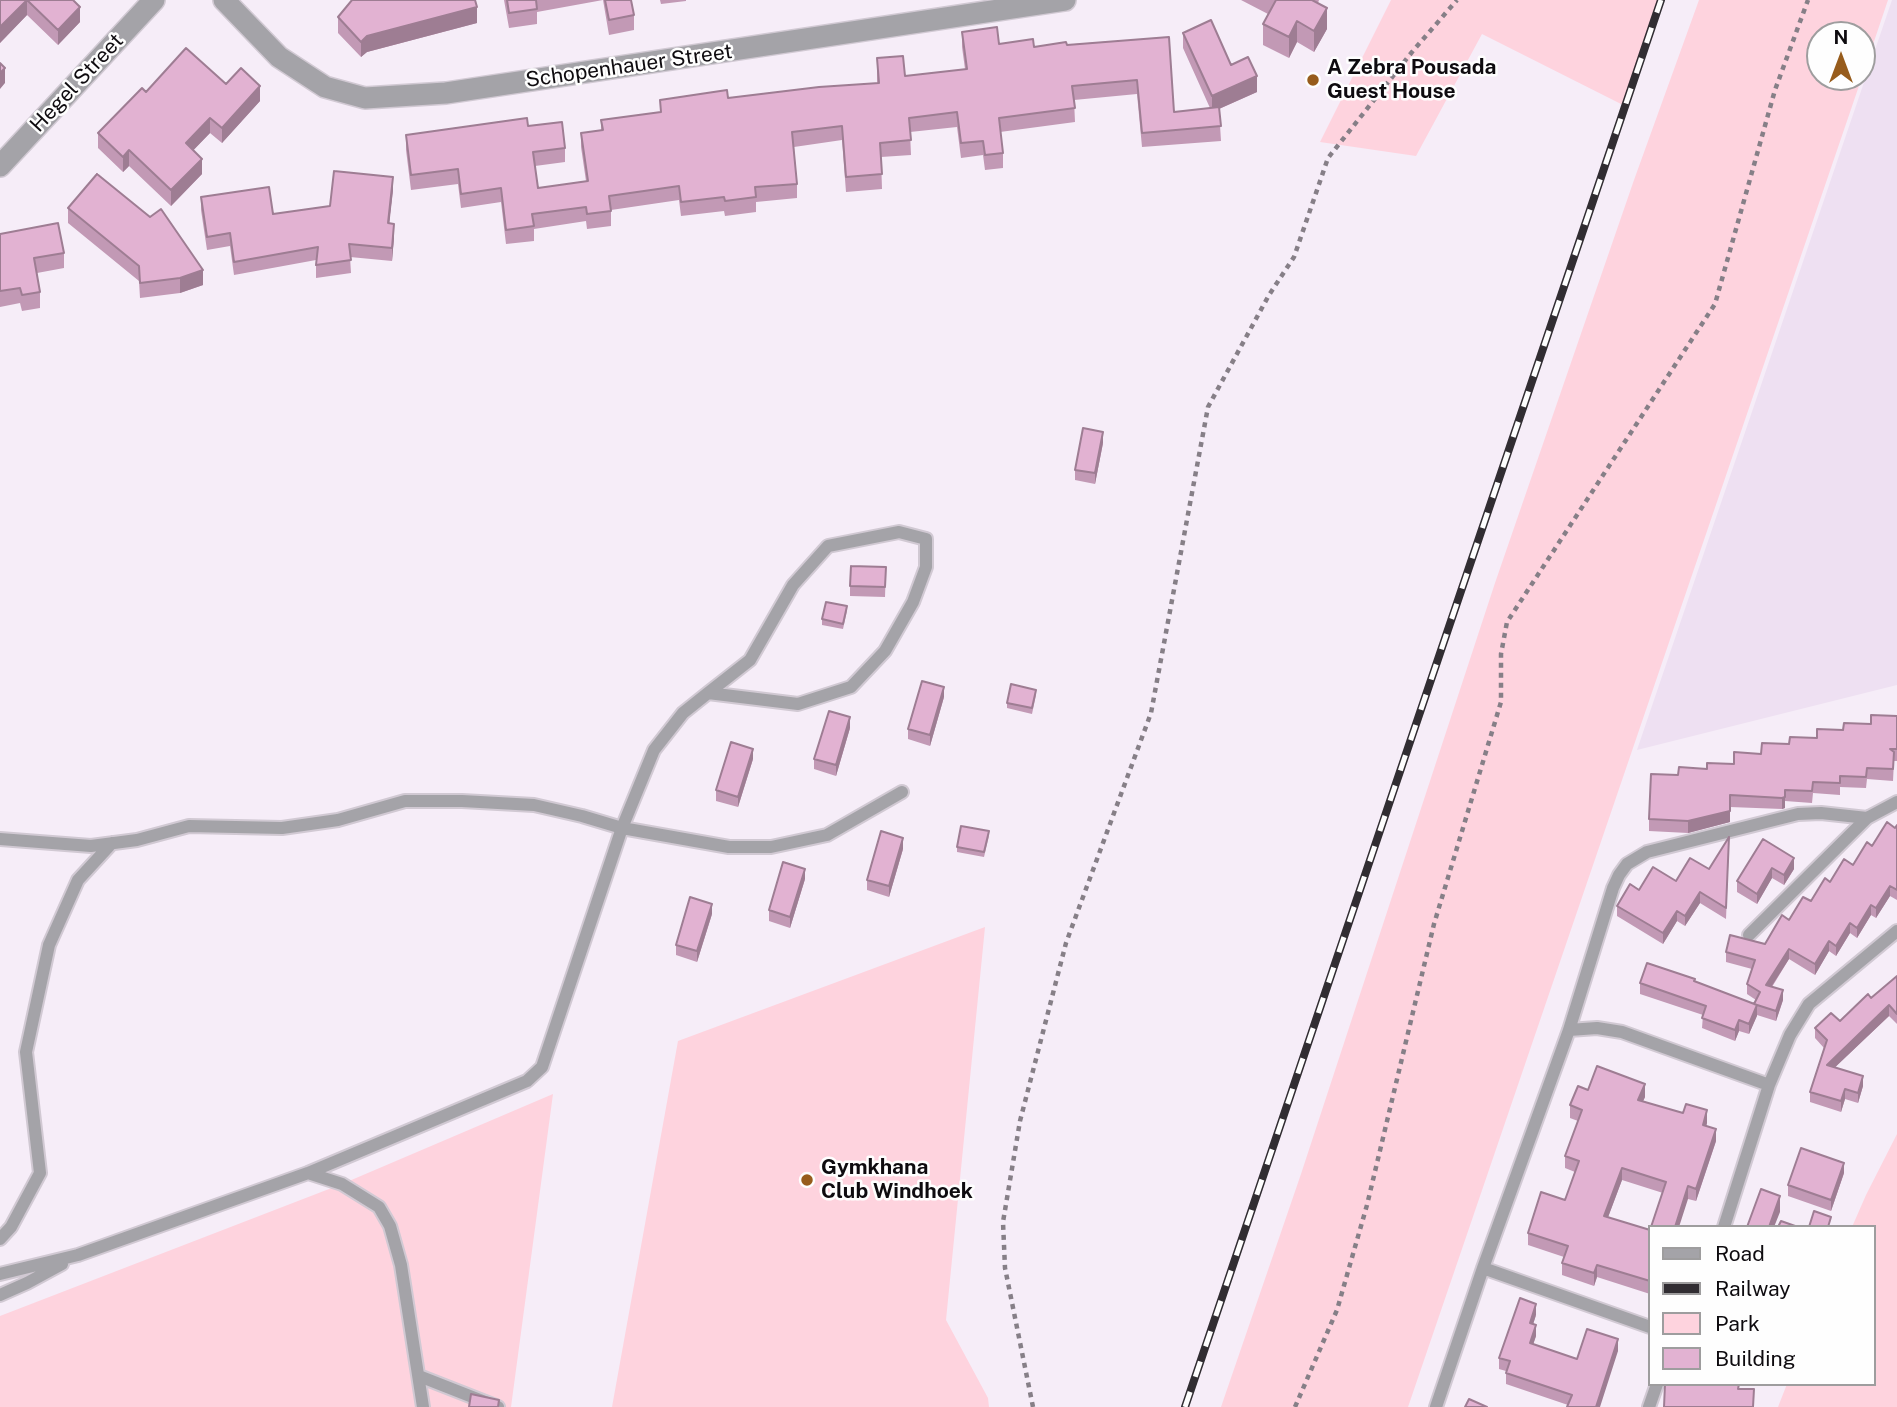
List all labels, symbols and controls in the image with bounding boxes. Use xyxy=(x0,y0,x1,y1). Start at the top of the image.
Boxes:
north arrow xyxy=(1806,21,1876,91)
text: N xyxy=(1834,26,1848,48)
street label: Hegel Street xyxy=(25,29,129,137)
street label: Schopenhauer Street xyxy=(524,39,734,93)
place label: A Zebra Pousada Guest House xyxy=(1327,55,1496,105)
marker: A Zebra Pousada Guest House xyxy=(1305,72,1321,88)
place label: Gymkhana Club Windhoek xyxy=(821,1155,973,1205)
marker: Gymkhana Club Windhoek xyxy=(799,1172,815,1188)
legend xyxy=(1648,1225,1876,1386)
text: Road xyxy=(1715,1241,1765,1266)
text: Railway xyxy=(1715,1276,1791,1301)
text: Park xyxy=(1715,1311,1760,1336)
text: Building xyxy=(1715,1346,1796,1371)

